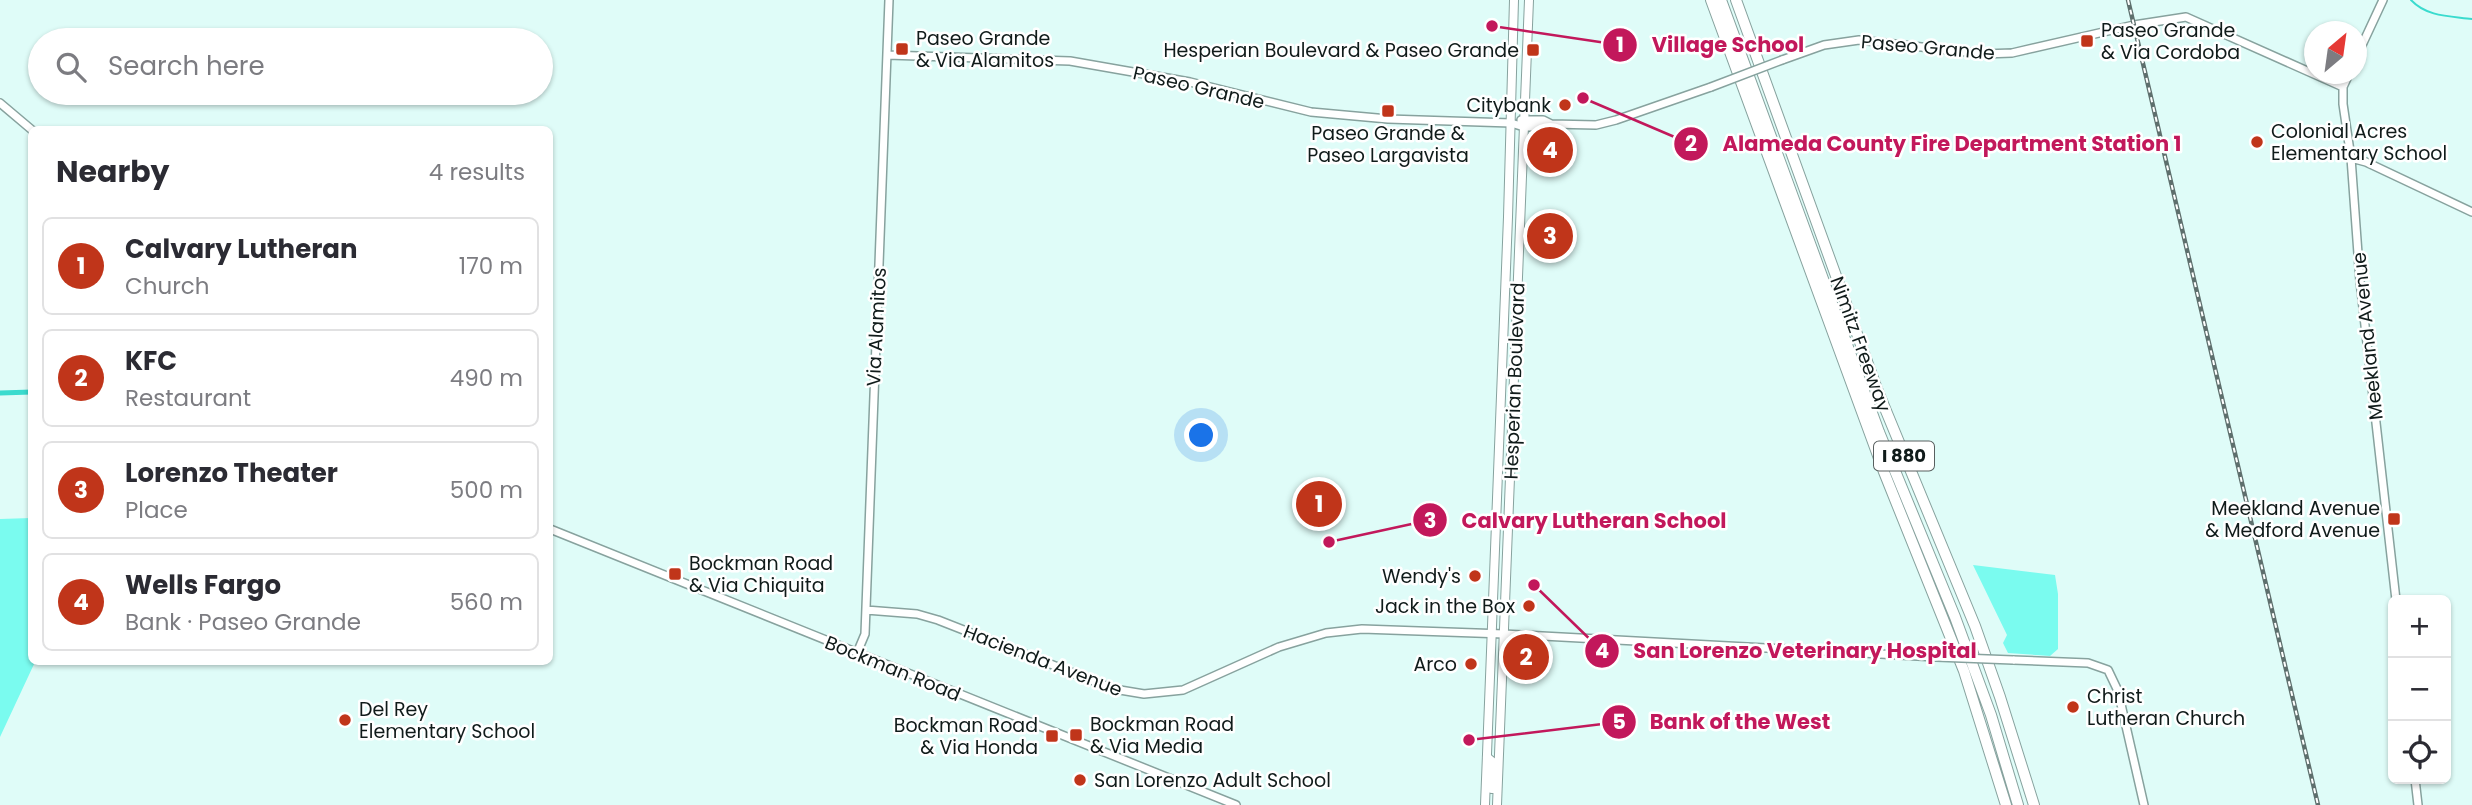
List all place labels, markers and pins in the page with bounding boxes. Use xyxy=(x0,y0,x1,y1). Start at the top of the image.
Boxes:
place label: Paseo Grande & Via Cordoba xyxy=(2101,17,2240,66)
callout: Village School xyxy=(1603,24,1818,66)
place label: Paseo Grande & Via Alamitos xyxy=(916,25,1054,74)
marker: Paseo Grande & Via Cordoba xyxy=(2079,33,2095,49)
place label: Hesperian Boulevard & Paseo Grande xyxy=(1163,37,1519,64)
marker: Paseo Grande & Via Alamitos xyxy=(894,41,910,57)
marker: Hesperian Boulevard & Paseo Grande xyxy=(1525,42,1541,58)
place label: Citybank xyxy=(1466,92,1551,119)
marker: Citybank xyxy=(1557,97,1573,113)
marker: Paseo Grande & Paseo Largavista xyxy=(1380,103,1396,119)
place label: Colonial Acres Elementary School xyxy=(2271,118,2447,167)
place label: Paseo Grande & Paseo Largavista xyxy=(1307,120,1469,169)
callout: Alameda County Fire Department Station 1 xyxy=(1674,123,2196,165)
pin: 4 xyxy=(1527,124,1573,176)
marker: Colonial Acres Elementary School xyxy=(2249,134,2265,150)
pin: 3 xyxy=(1527,210,1573,262)
pin: 1 xyxy=(1296,478,1342,530)
place label: Meekland Avenue & Medford Avenue xyxy=(2205,495,2380,544)
callout: Calvary Lutheran School xyxy=(1413,499,1741,541)
marker: Meekland Avenue & Medford Avenue xyxy=(2386,511,2402,527)
place label: Bockman Road & Via Chiquita xyxy=(689,550,833,599)
place label: Wendy's xyxy=(1382,563,1461,590)
marker: Bockman Road & Via Chiquita xyxy=(667,566,683,582)
marker: Wendy's xyxy=(1467,568,1483,584)
place label: Jack in the Box xyxy=(1375,593,1515,620)
marker: Jack in the Box xyxy=(1521,598,1537,614)
callout: San Lorenzo Veterinary Hospital xyxy=(1584,630,1991,672)
pin: 2 xyxy=(1503,631,1549,683)
place label: Arco xyxy=(1413,651,1457,678)
marker: Arco xyxy=(1463,656,1479,672)
place label: Christ Lutheran Church xyxy=(2087,683,2245,732)
place label: Del Rey Elementary School xyxy=(359,696,535,745)
marker: Christ Lutheran Church xyxy=(2065,699,2081,715)
callout: Bank of the West xyxy=(1601,701,1844,743)
place label: Bockman Road & Via Media xyxy=(1090,711,1234,760)
marker: Del Rey Elementary School xyxy=(337,712,353,728)
place label: Bockman Road & Via Honda xyxy=(894,712,1038,761)
marker: Bockman Road & Via Media xyxy=(1068,727,1084,743)
marker: Bockman Road & Via Honda xyxy=(1044,728,1060,744)
place label: San Lorenzo Adult School xyxy=(1094,767,1331,794)
marker: San Lorenzo Adult School xyxy=(1072,772,1088,788)

